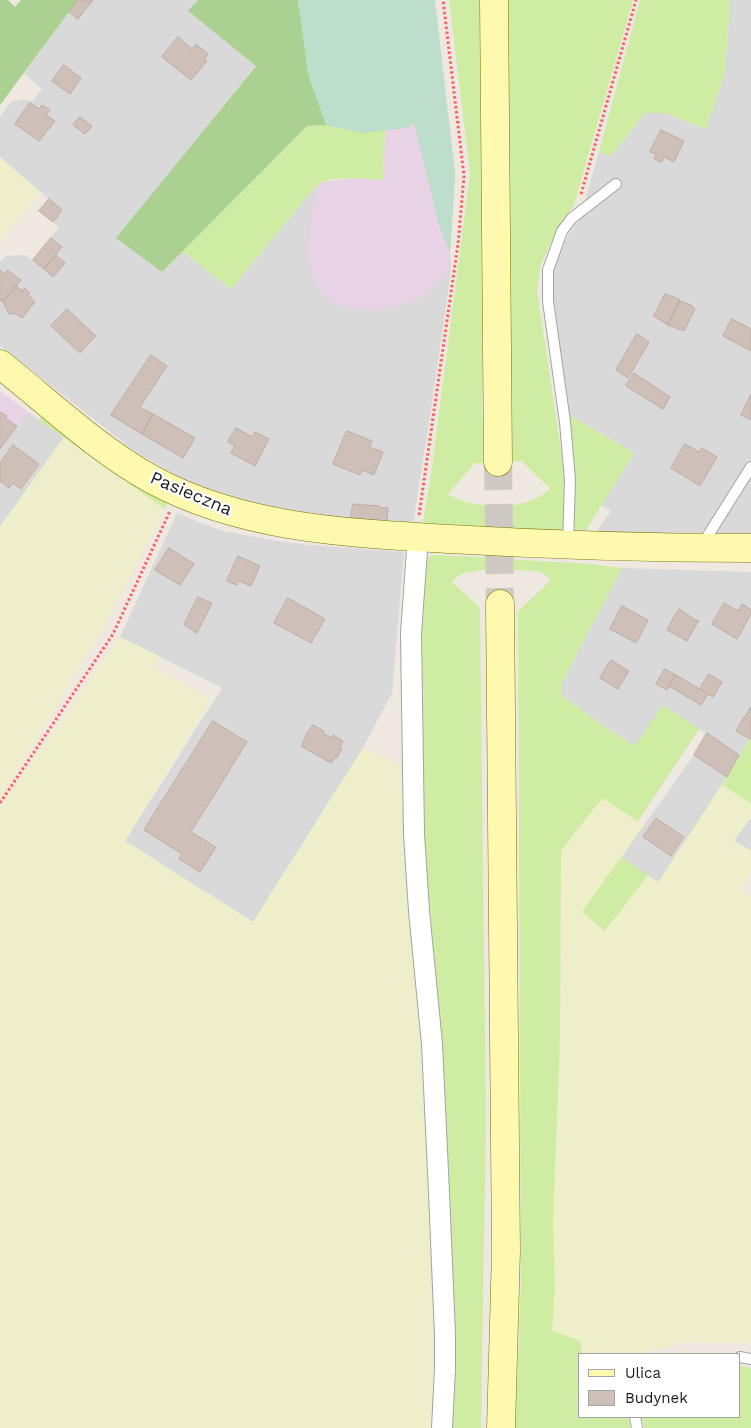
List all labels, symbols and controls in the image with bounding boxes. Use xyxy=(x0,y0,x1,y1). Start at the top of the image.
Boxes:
street label: Pasieczna xyxy=(147,467,235,521)
legend xyxy=(578,1353,741,1418)
text: Ulica xyxy=(625,1364,661,1382)
text: Budynek xyxy=(625,1389,688,1407)

